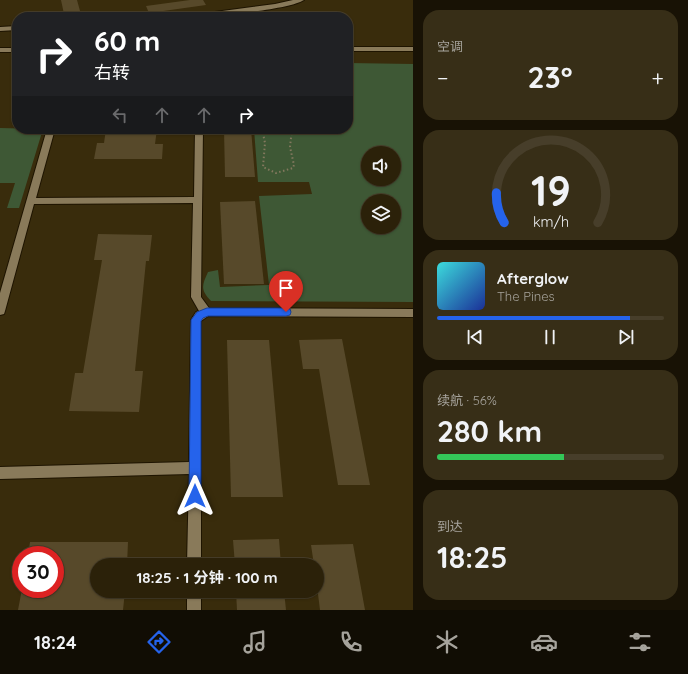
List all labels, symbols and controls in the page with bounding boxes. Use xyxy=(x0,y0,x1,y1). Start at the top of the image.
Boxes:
text: 60 m xyxy=(94,23,160,58)
icon: right xyxy=(28,28,80,80)
text: 空调 xyxy=(437,38,463,54)
text: 23° xyxy=(528,58,573,96)
text: 右转 xyxy=(94,61,130,84)
text: − xyxy=(437,64,448,92)
text: + xyxy=(652,64,664,92)
icon: left xyxy=(109,104,131,126)
icon: ahead xyxy=(151,104,173,126)
icon: ahead xyxy=(193,104,215,126)
icon: right xyxy=(235,104,257,126)
map controls xyxy=(361,146,401,234)
button: sound xyxy=(361,146,401,186)
text: 19 xyxy=(531,164,570,216)
button: layers xyxy=(361,194,401,234)
text: km/h xyxy=(532,213,569,231)
text: Afterglow xyxy=(497,269,569,288)
pin xyxy=(269,271,303,312)
icon: arrive xyxy=(275,277,297,299)
text: The Pines xyxy=(497,288,555,304)
icon: previous xyxy=(464,326,486,348)
icon: pause xyxy=(539,326,561,348)
icon: next xyxy=(615,326,637,348)
text: 续航 · 56% xyxy=(437,392,497,408)
text: 280 km xyxy=(437,412,542,450)
position arrow xyxy=(174,475,216,517)
text: 到达 xyxy=(437,518,463,534)
text: 18:25 xyxy=(437,538,508,576)
speed limit sign: 30 xyxy=(12,546,64,598)
text: 18:25 · 1 分钟 · 100 m xyxy=(136,568,278,587)
icon: directions xyxy=(145,628,173,656)
icon: music xyxy=(241,628,269,656)
icon: phone xyxy=(337,628,365,656)
icon: climate xyxy=(433,628,461,656)
icon: car xyxy=(530,628,558,656)
icon: filters xyxy=(626,628,654,656)
text: 18:24 xyxy=(34,631,77,654)

